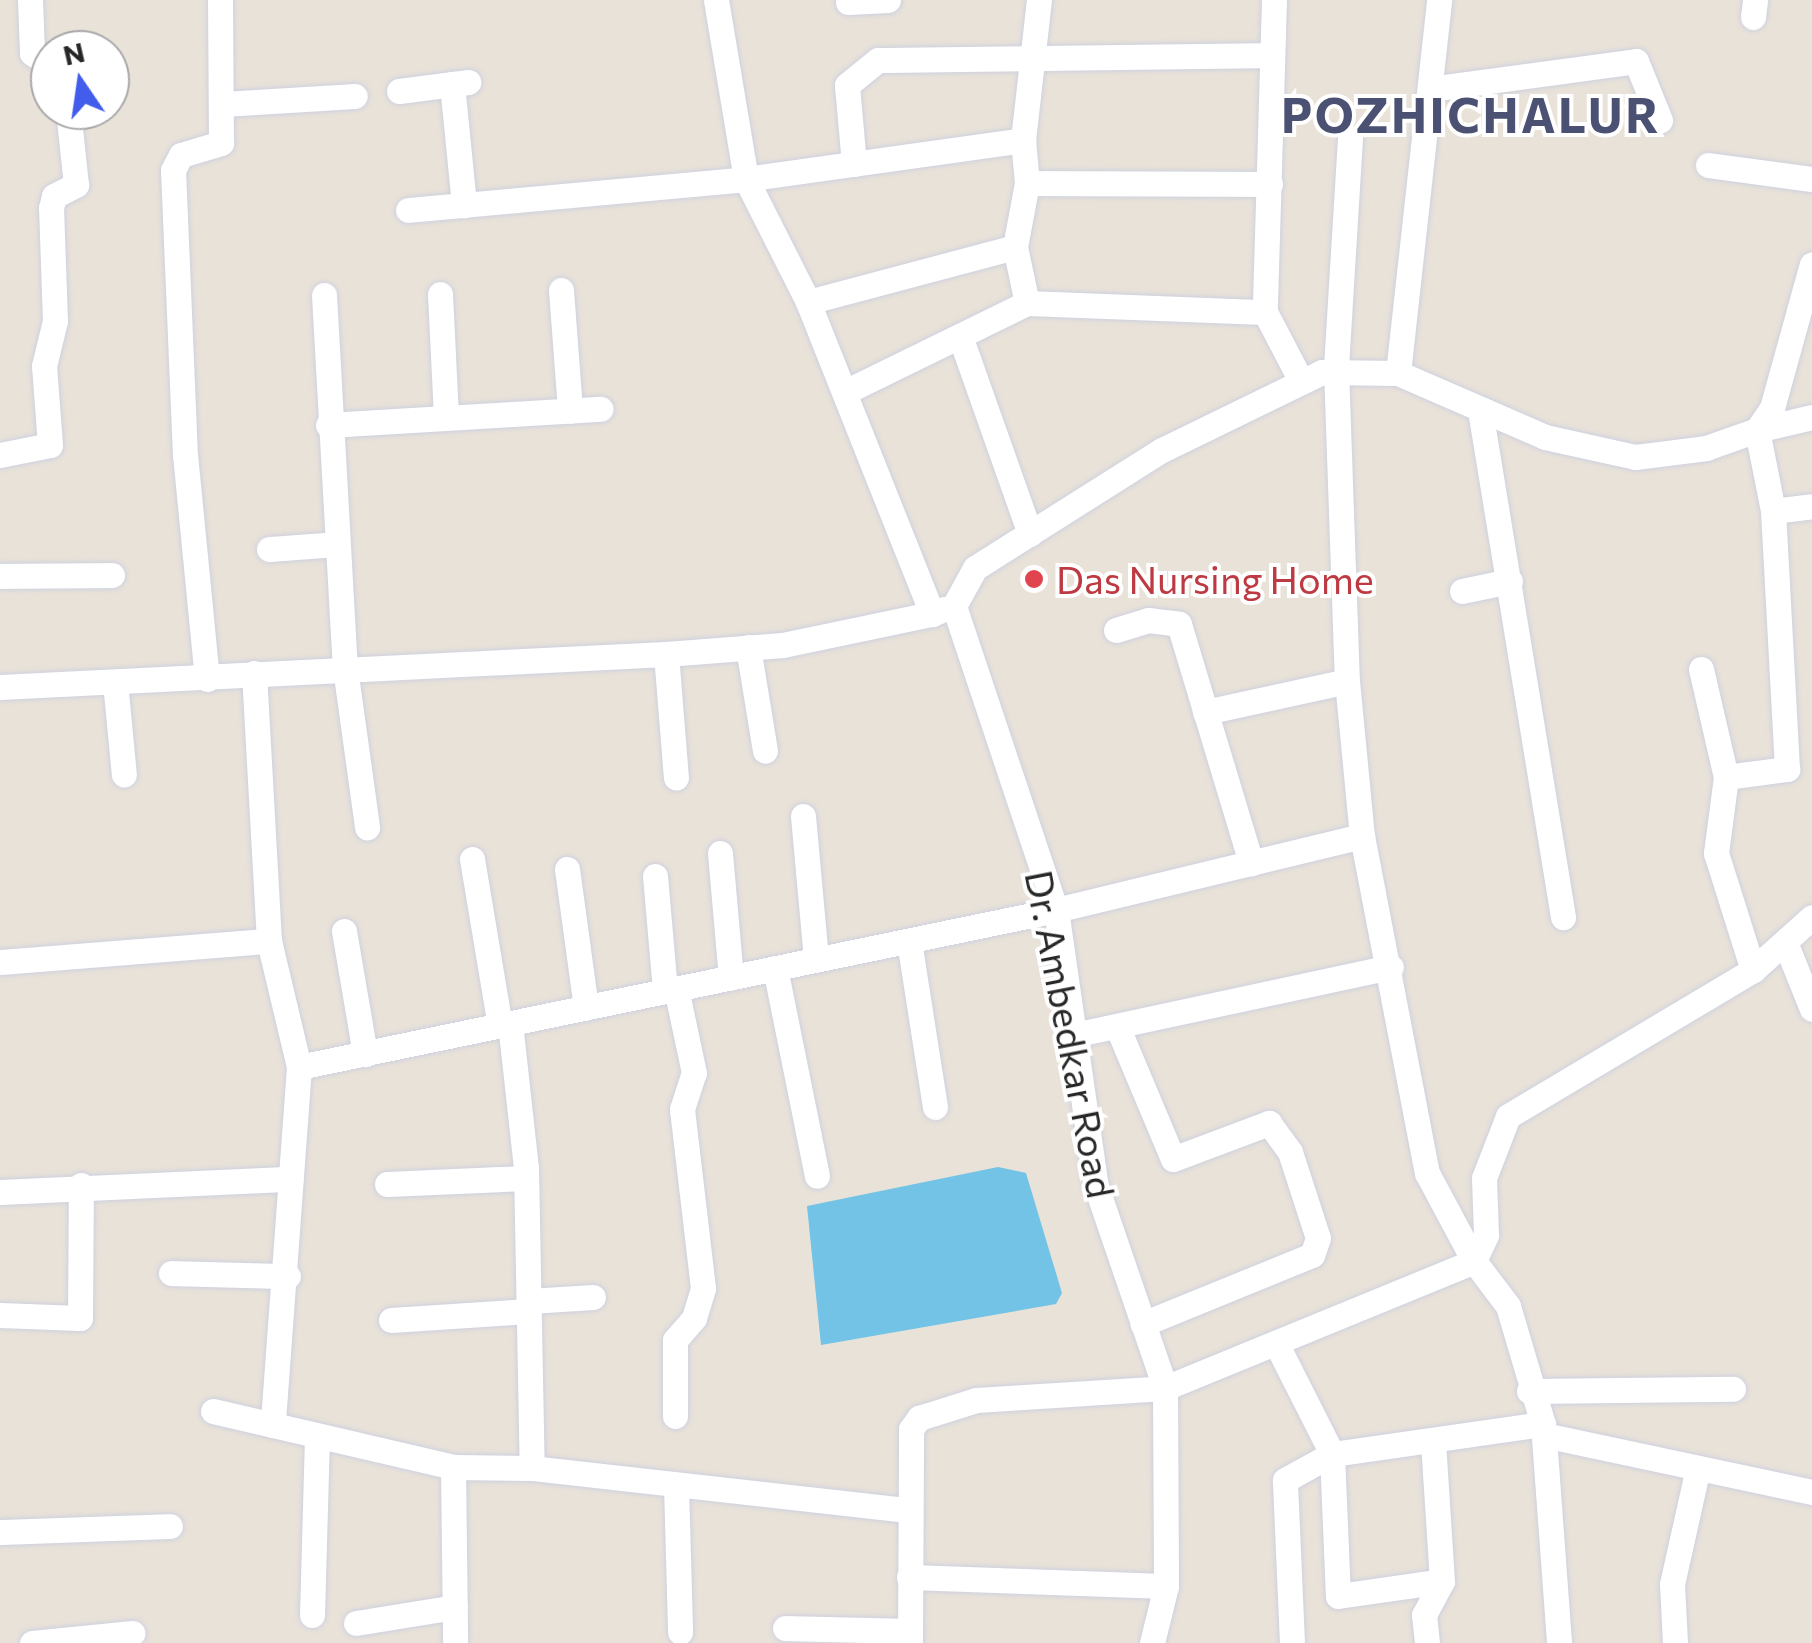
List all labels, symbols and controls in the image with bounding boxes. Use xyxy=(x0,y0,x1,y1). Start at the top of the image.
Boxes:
north arrow xyxy=(30,30,130,130)
text: N xyxy=(60,34,88,72)
district label: POZHICHALUR xyxy=(1281,85,1661,143)
place label: Das Nursing Home xyxy=(1056,556,1374,602)
marker: Das Nursing Home xyxy=(1021,566,1047,592)
street label: Dr. Ambedkar Road xyxy=(1017,866,1125,1202)

